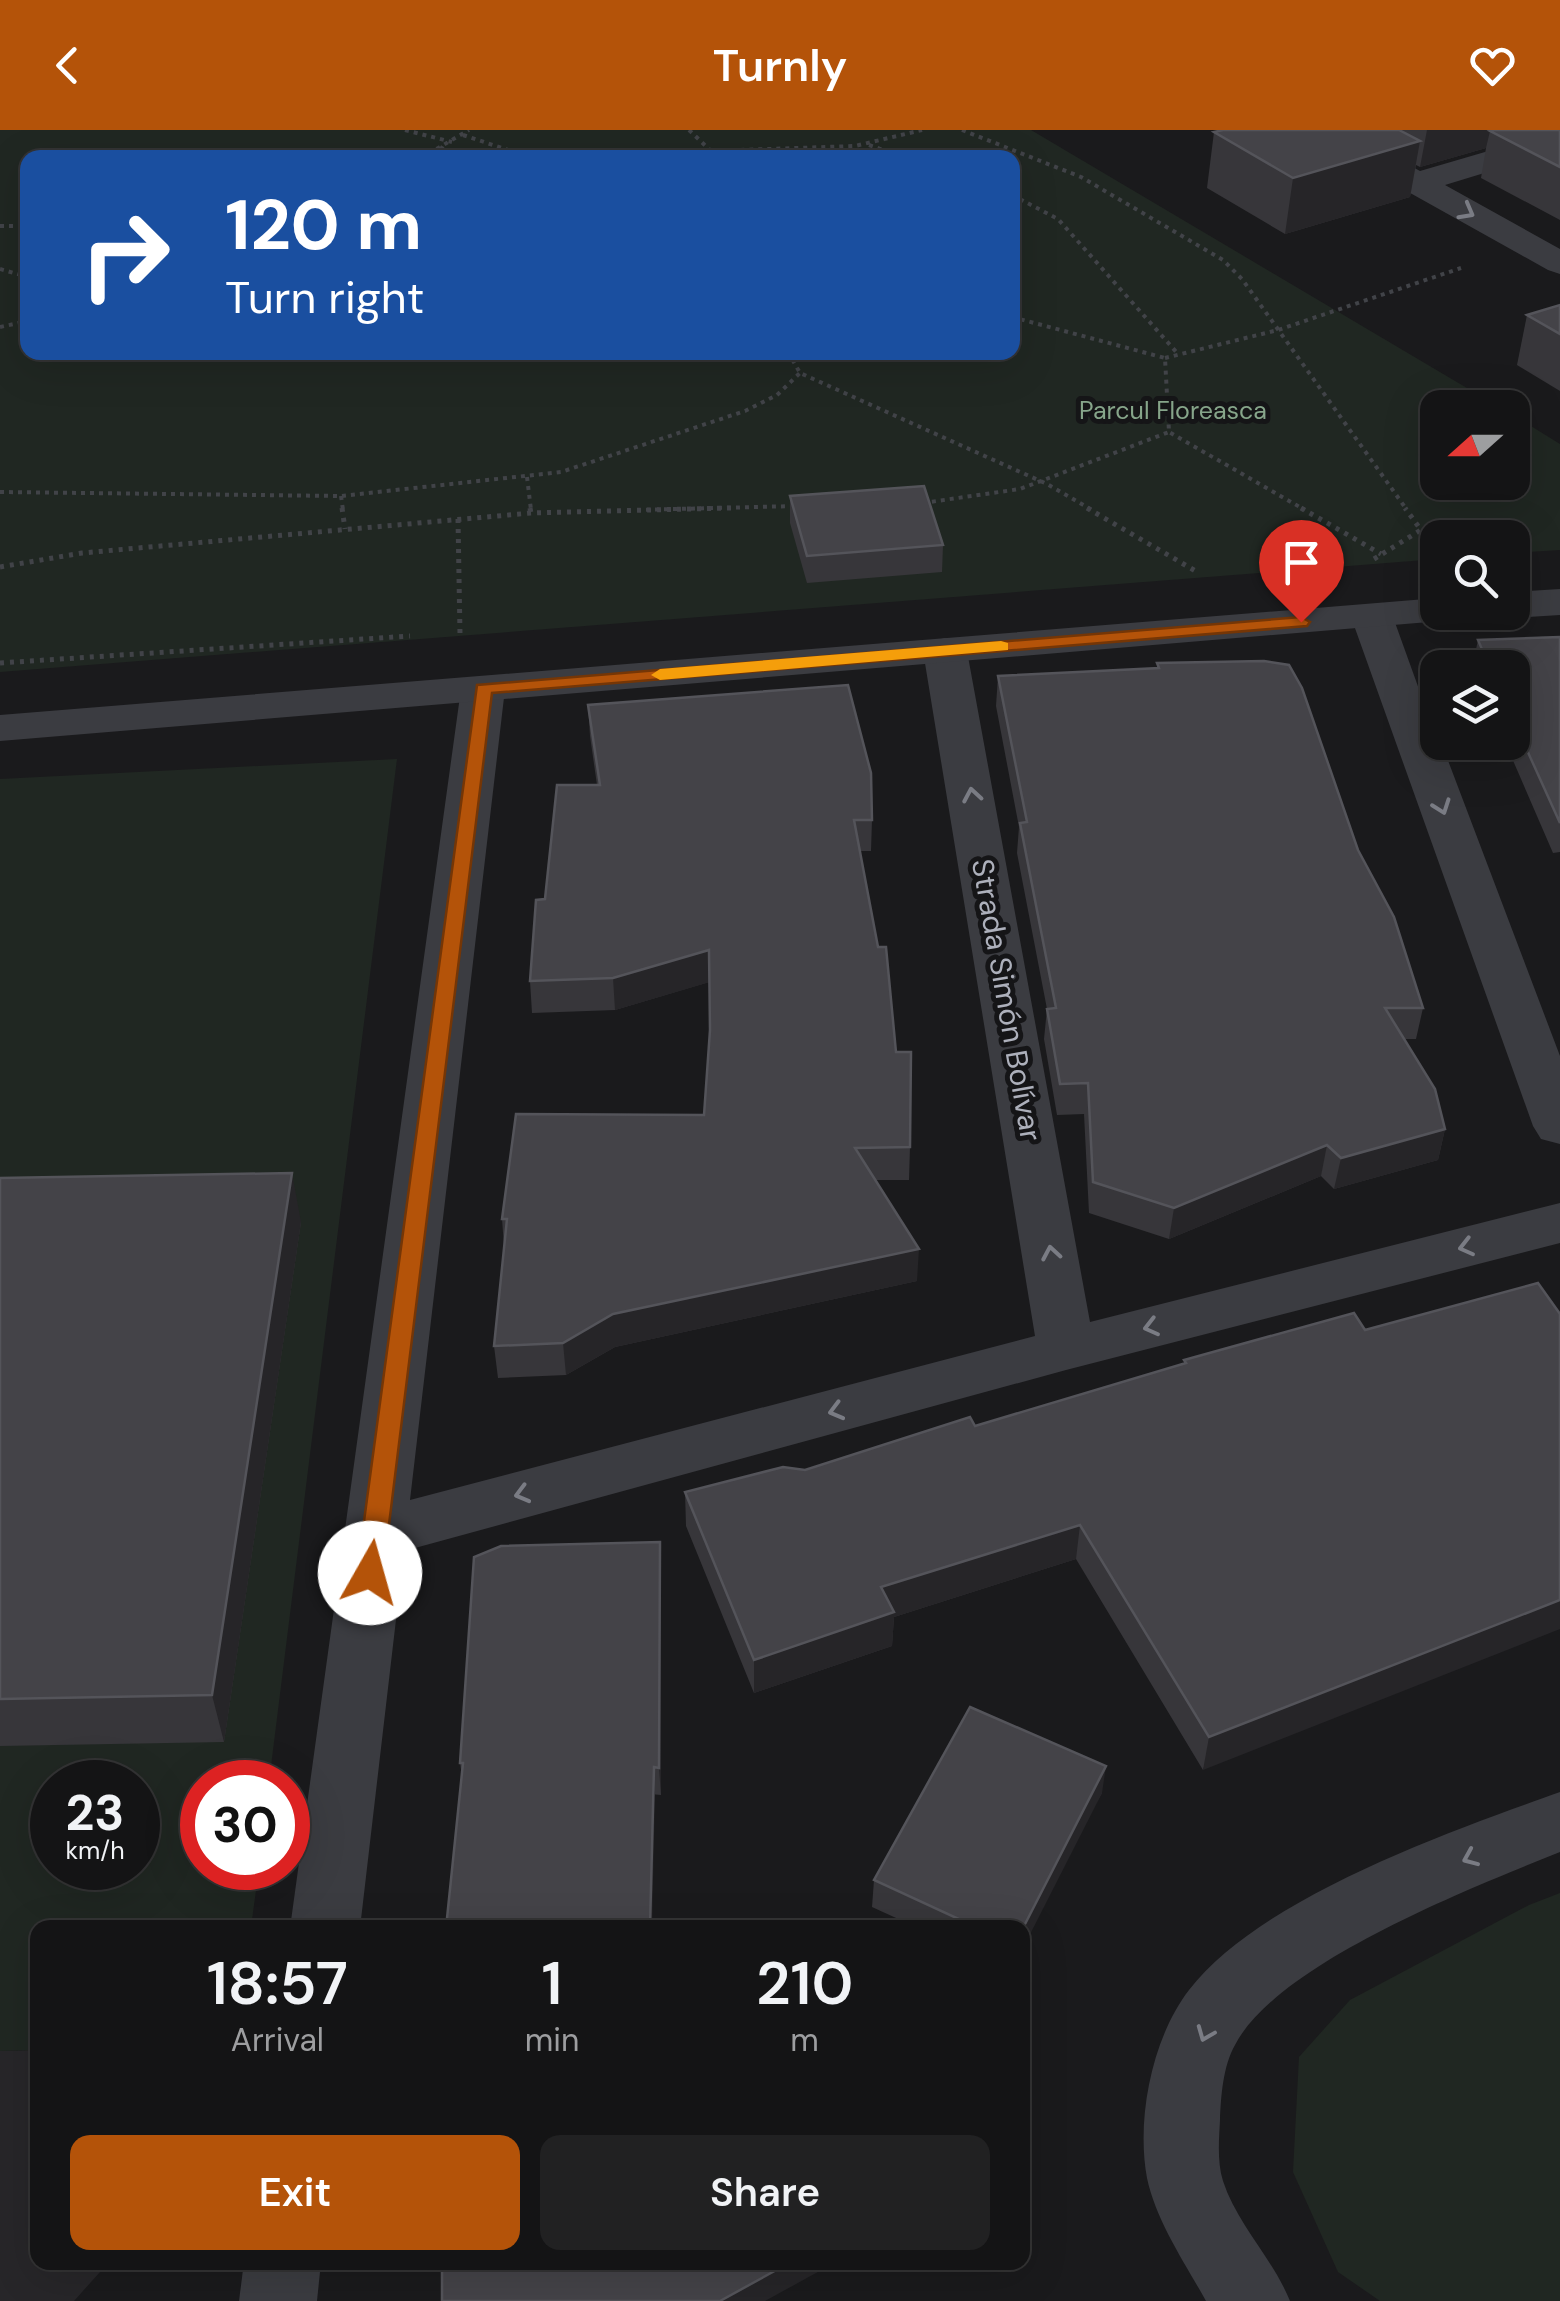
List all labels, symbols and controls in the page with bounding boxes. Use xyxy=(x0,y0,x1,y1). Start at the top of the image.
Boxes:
text: Turnly xyxy=(713,36,847,95)
icon: back xyxy=(40,38,95,93)
icon: heart xyxy=(1465,38,1520,93)
text: 120 m xyxy=(225,180,422,271)
icon: right xyxy=(60,190,190,320)
one-way arrow xyxy=(1456,199,1474,219)
text: Turn right xyxy=(225,268,424,327)
north arrow xyxy=(1420,390,1530,500)
map controls xyxy=(1420,390,1530,760)
park label: Parcul Floreasca xyxy=(1079,394,1267,427)
pin xyxy=(1259,520,1344,623)
button: search xyxy=(1420,520,1530,630)
icon: arrive xyxy=(1274,535,1329,590)
button: layers xyxy=(1420,650,1530,760)
one-way arrow xyxy=(962,786,983,803)
one-way arrow xyxy=(1430,797,1451,814)
street label: Strada Simón Bolívar xyxy=(963,856,1051,1144)
one-way arrow xyxy=(1457,1235,1474,1256)
one-way arrow xyxy=(1041,1245,1062,1261)
one-way arrow xyxy=(1143,1316,1160,1337)
one-way arrow xyxy=(828,1399,846,1420)
one-way arrow xyxy=(514,1483,532,1504)
position arrow xyxy=(318,1521,422,1625)
speed limit sign: 30 xyxy=(180,1760,310,1890)
text: 23 xyxy=(66,1780,125,1846)
text: km/h xyxy=(65,1834,125,1867)
one-way arrow xyxy=(1462,1846,1480,1866)
text: 18:57 xyxy=(207,1944,348,2023)
text: 1 xyxy=(542,1944,562,2023)
text: 210 xyxy=(756,1944,853,2023)
text: Arrival xyxy=(231,2019,324,2061)
text: min xyxy=(525,2019,579,2061)
text: m xyxy=(790,2019,819,2061)
one-way arrow xyxy=(1197,2024,1217,2042)
button: Exit xyxy=(70,2135,520,2250)
button: Share xyxy=(540,2135,990,2250)

